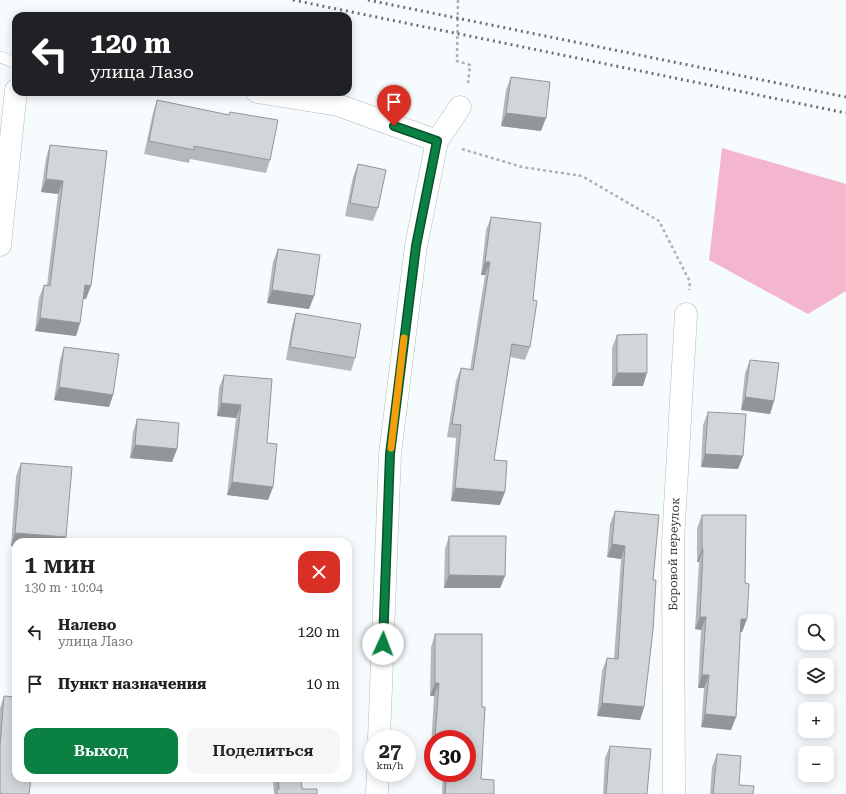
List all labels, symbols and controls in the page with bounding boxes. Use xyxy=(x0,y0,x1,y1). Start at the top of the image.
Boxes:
text: 120 m xyxy=(90,27,171,60)
icon: left xyxy=(24,28,76,80)
text: улица Лазо xyxy=(90,61,194,82)
pin xyxy=(377,85,411,126)
icon: arrive xyxy=(383,91,405,113)
street label: Боровой переулок xyxy=(666,496,683,611)
text: 1 мин xyxy=(24,551,95,579)
button: close xyxy=(298,551,340,593)
text: 130 m · 10:04 xyxy=(24,580,103,595)
map controls xyxy=(798,614,834,782)
button: search xyxy=(798,614,834,650)
text: Налево xyxy=(58,616,117,634)
icon: left xyxy=(24,621,46,643)
text: 120 m xyxy=(297,623,340,641)
position arrow xyxy=(362,623,404,665)
text: улица Лазо xyxy=(58,634,133,649)
button: layers xyxy=(798,658,834,694)
icon: arrive xyxy=(24,673,46,695)
text: Пункт назначения xyxy=(58,675,206,693)
text: 10 m xyxy=(306,675,340,693)
button: + xyxy=(798,702,834,738)
button: Выход xyxy=(24,728,178,774)
button: Поделиться xyxy=(186,728,340,774)
speed limit sign: 30 xyxy=(424,730,476,782)
text: 27 xyxy=(379,739,401,763)
button: − xyxy=(798,746,834,782)
text: km/h xyxy=(377,760,403,771)

